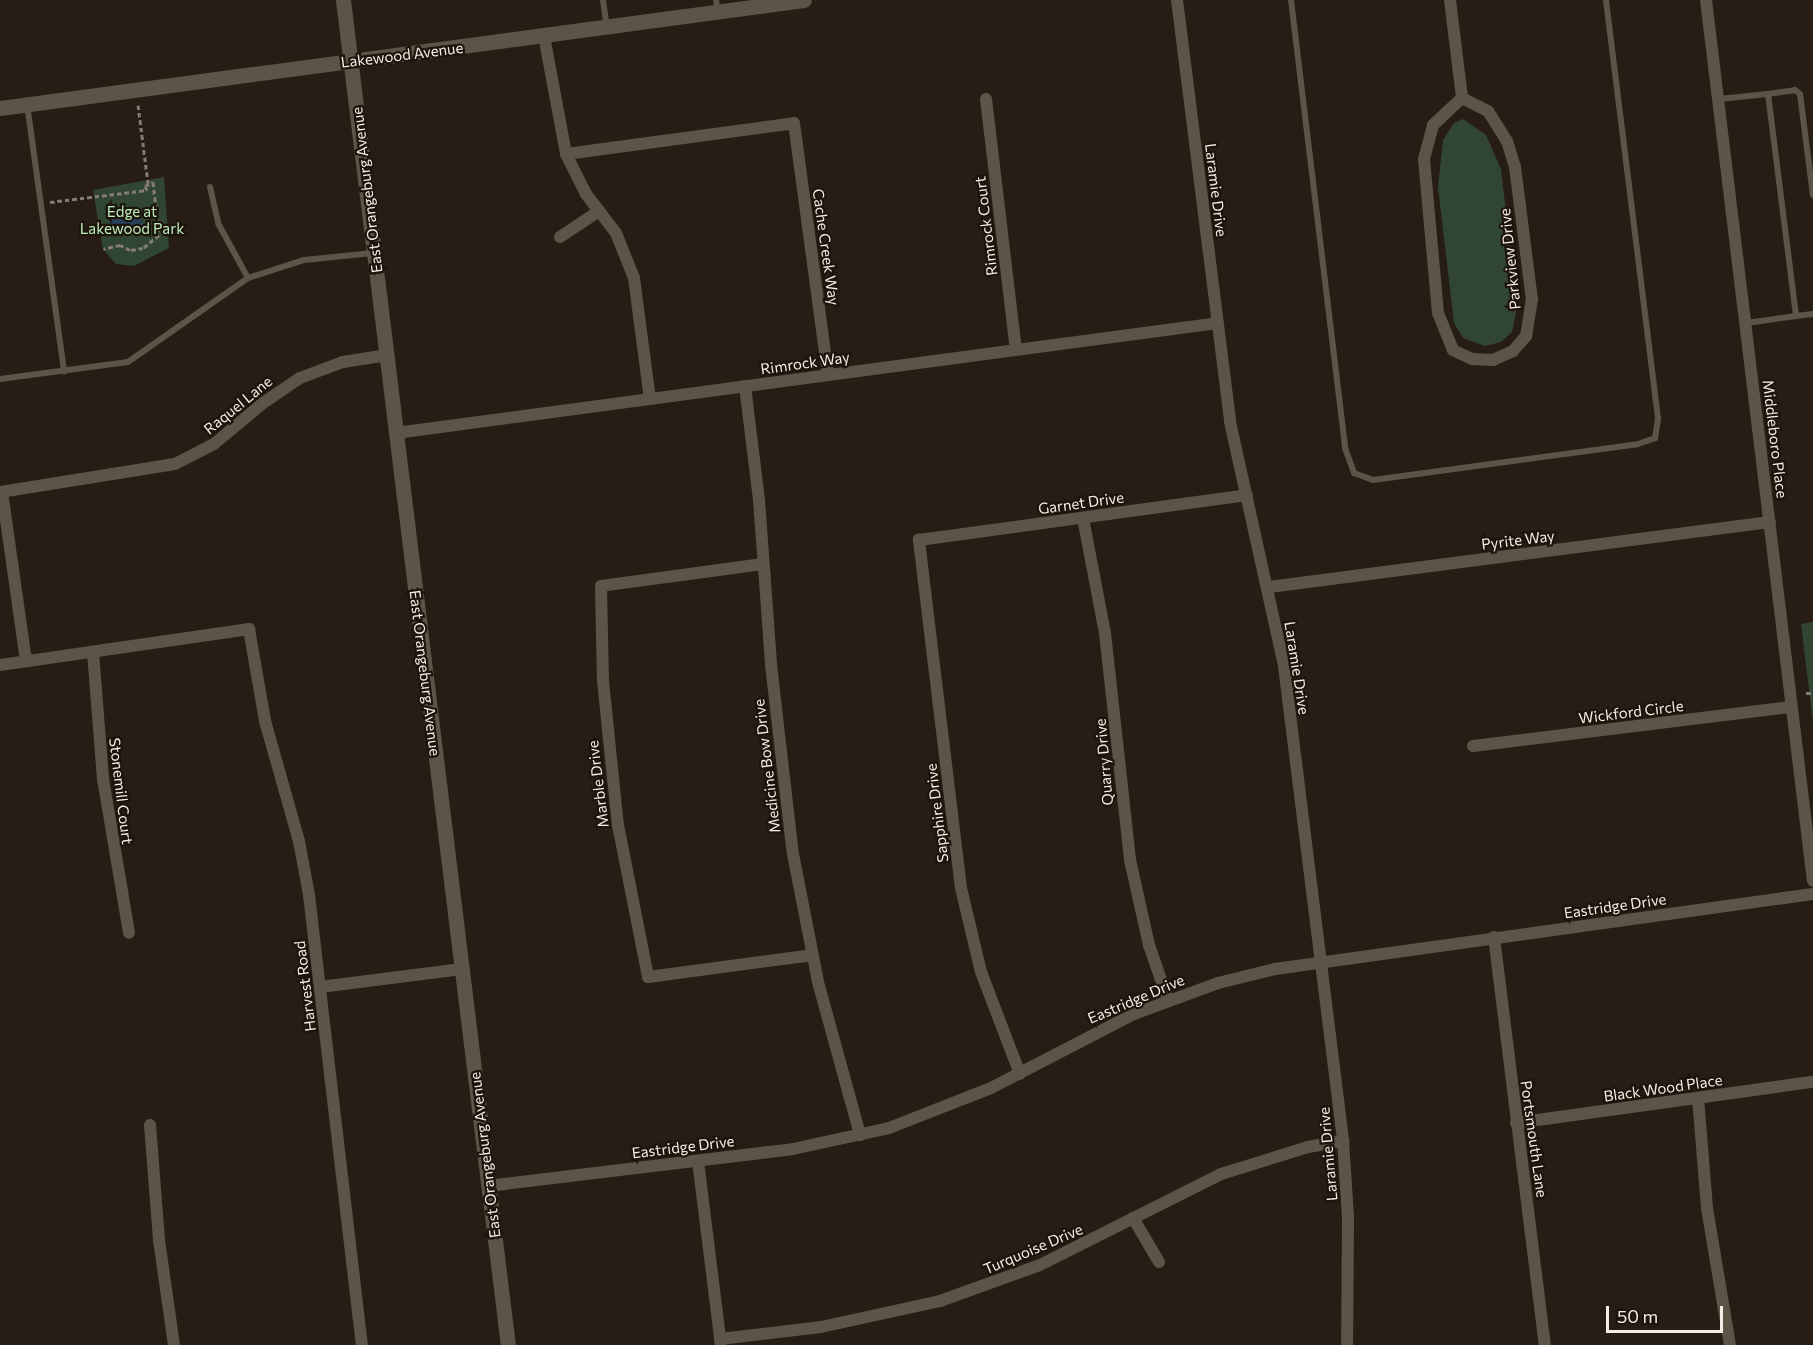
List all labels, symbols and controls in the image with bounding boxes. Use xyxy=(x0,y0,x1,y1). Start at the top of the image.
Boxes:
street label: Lakewood Avenue xyxy=(340,39,464,71)
street label: East Orangeburg Avenue xyxy=(348,106,386,274)
street label: Laramie Drive xyxy=(1201,142,1231,238)
street label: Rimrock Court xyxy=(971,175,1001,277)
street label: Cache Creek Way xyxy=(809,187,843,307)
park label: Edge at Lakewood Park xyxy=(80,202,184,237)
street label: Parkview Drive xyxy=(1496,207,1524,311)
street label: Rimrock Way xyxy=(759,348,851,378)
street label: Raquel Lane xyxy=(200,372,276,438)
street label: Middleboro Place xyxy=(1759,379,1791,499)
street label: Garnet Drive xyxy=(1037,488,1125,518)
street label: Pyrite Way xyxy=(1480,527,1556,553)
street label: East Orangeburg Avenue xyxy=(406,589,444,757)
street label: Laramie Drive xyxy=(1281,620,1313,716)
street label: Wickford Circle xyxy=(1578,697,1684,727)
street label: Medicine Bow Drive xyxy=(750,698,784,834)
street label: Quarry Drive xyxy=(1091,718,1117,806)
street label: Stonemill Court xyxy=(106,737,136,845)
street label: Marble Drive xyxy=(584,739,612,829)
street label: Sapphire Drive xyxy=(922,762,952,864)
street label: Eastridge Drive xyxy=(1563,890,1667,922)
street label: Harvest Road xyxy=(291,940,319,1032)
street label: Eastridge Drive xyxy=(1085,971,1187,1027)
street label: East Orangeburg Avenue xyxy=(466,1071,504,1239)
street label: Black Wood Place xyxy=(1602,1071,1724,1105)
street label: Portsmouth Lane xyxy=(1517,1079,1551,1199)
street label: Laramie Drive xyxy=(1315,1106,1341,1202)
street label: Eastridge Drive xyxy=(631,1132,735,1162)
street label: Turquoise Drive xyxy=(981,1220,1085,1278)
scale bar xyxy=(1609,1294,1726,1332)
text: 50 m xyxy=(1617,1305,1658,1327)

